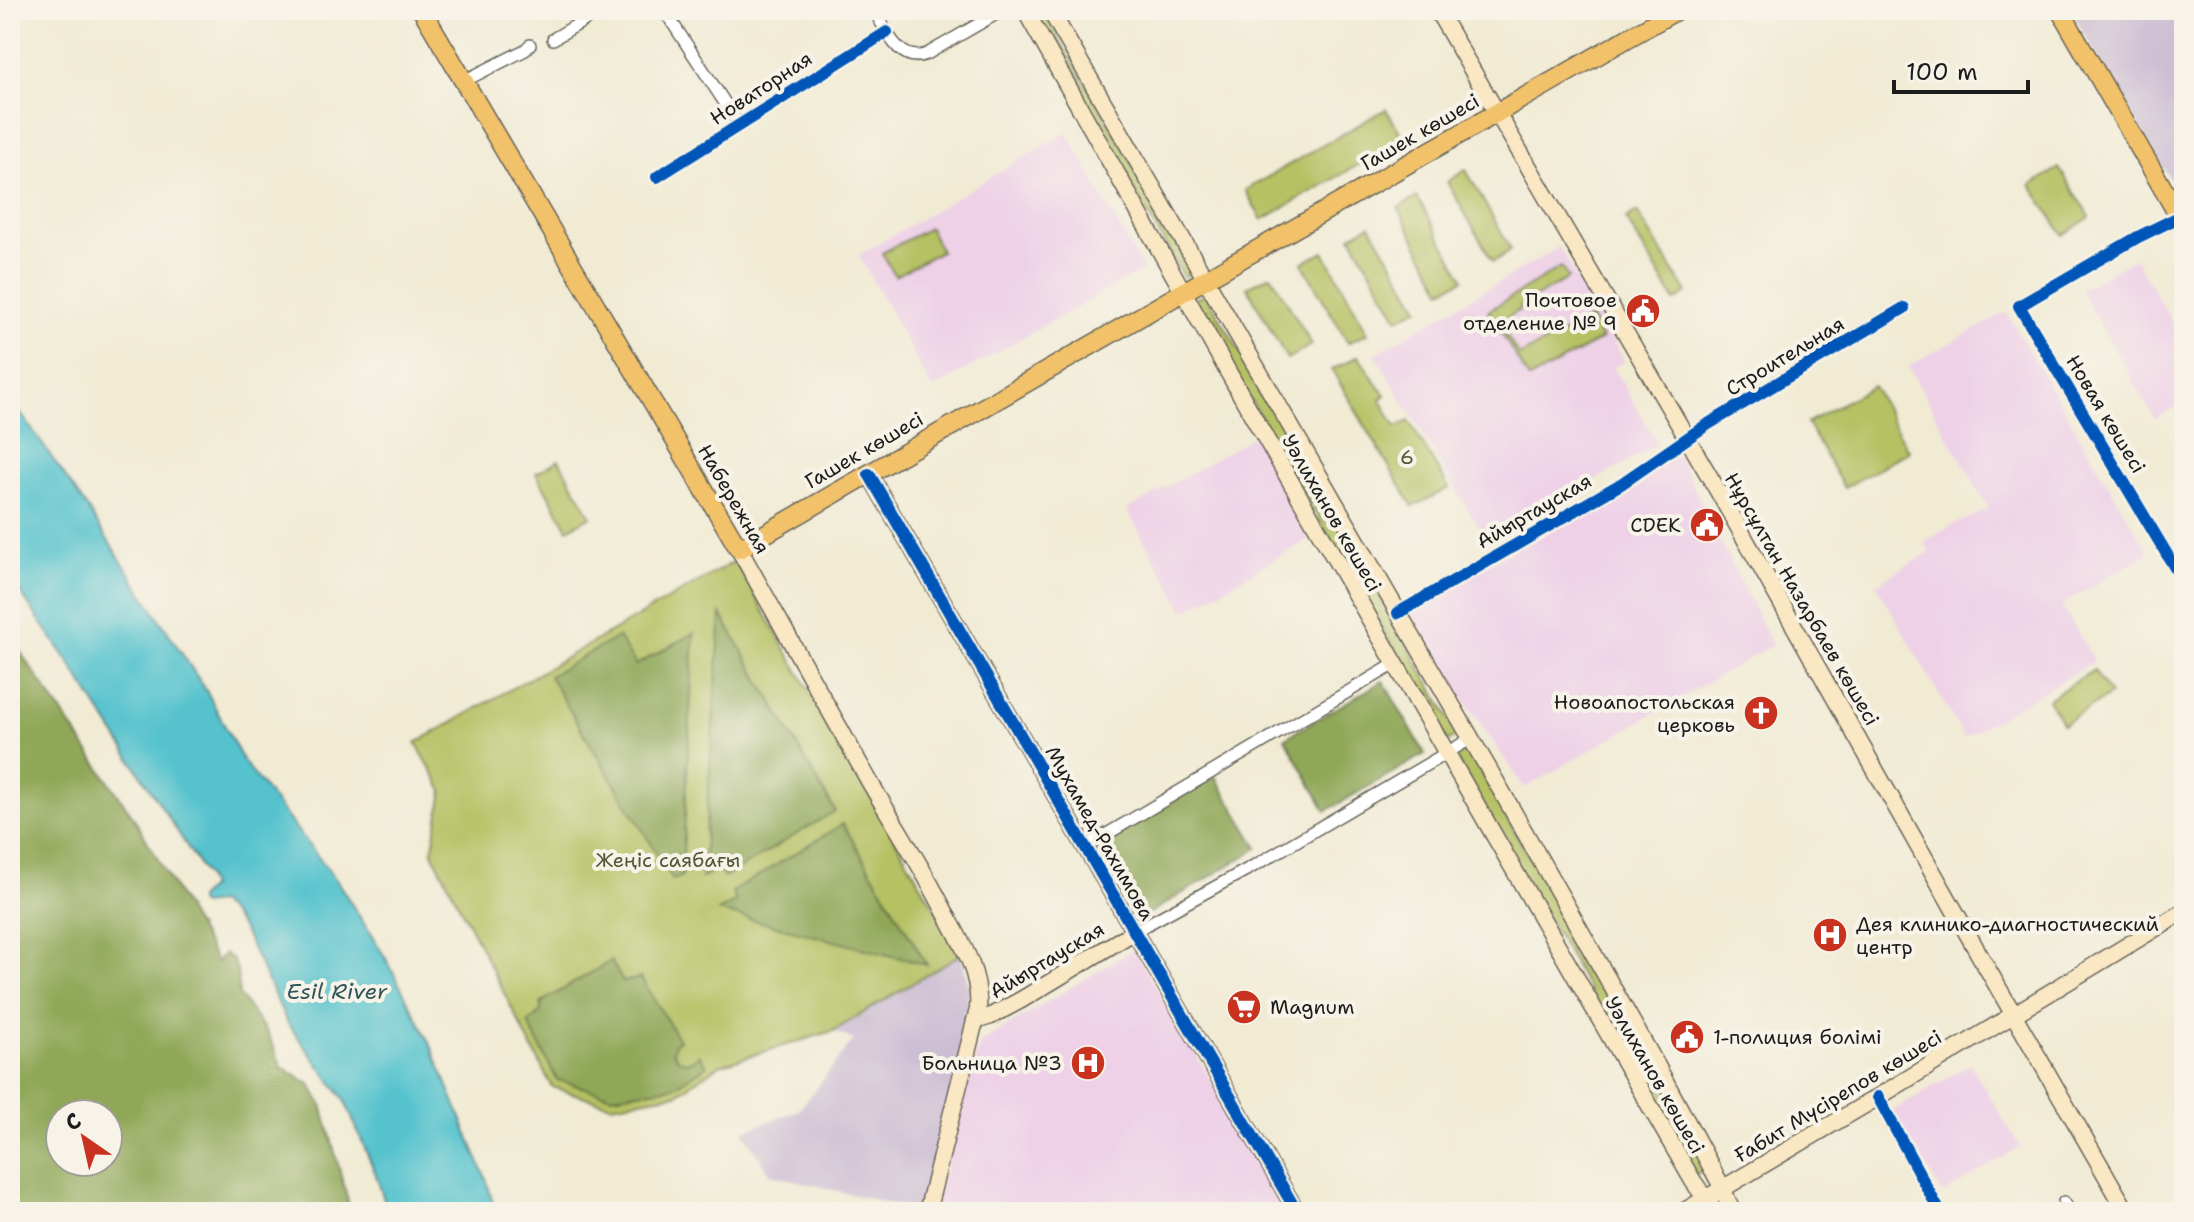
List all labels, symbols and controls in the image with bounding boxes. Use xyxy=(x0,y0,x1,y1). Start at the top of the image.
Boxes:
scale bar xyxy=(1894,44,2028,94)
street label: Новаторная xyxy=(705,45,817,131)
text: 100 m xyxy=(1906,56,1978,88)
street label: Гашек көшесі xyxy=(1356,88,1484,176)
place label: Почтовое отделение № 9 xyxy=(1463,287,1617,336)
public building icon: Почтовое отделение № 9 xyxy=(1624,292,1662,330)
street label: Строительная xyxy=(1721,310,1849,402)
street label: Новая көшесі xyxy=(2060,350,2152,478)
street label: Гашек көшесі xyxy=(800,406,928,494)
street label: Уәлиханов көшесі xyxy=(1276,430,1388,596)
street label: Набережная xyxy=(692,439,776,559)
park label: 6 xyxy=(1400,444,1414,470)
street label: Айыртауская xyxy=(1472,468,1596,554)
street label: Нұрсұлтан Назарбаев көшесі xyxy=(1719,468,1885,730)
public building icon: CDEK xyxy=(1688,506,1726,544)
place label: CDEK xyxy=(1630,512,1681,538)
place label: Новоапостольская церковь xyxy=(1554,689,1735,738)
church icon: Новоапостольская церковь xyxy=(1742,694,1780,732)
street label: Мухамед-Рахимова xyxy=(1039,741,1161,925)
park label: Жеңіс саябағы xyxy=(596,847,740,873)
place label: Дея клинико-диагностический центр xyxy=(1856,911,2159,960)
street label: Айыртауская xyxy=(985,916,1109,1004)
hospital icon: Дея клинико-диагностический центр xyxy=(1811,916,1849,954)
water label: Esil River xyxy=(286,977,388,1006)
supermarket icon: Magnum xyxy=(1225,988,1263,1026)
street label: Уәлиханов көшесі xyxy=(1599,992,1711,1158)
place label: Magnum xyxy=(1270,994,1354,1020)
public building icon: 1-полиция болiмi xyxy=(1668,1018,1706,1056)
place label: 1-полиция болiмi xyxy=(1713,1024,1882,1050)
street label: Ғабит Мүсірепов көшесі xyxy=(1730,1024,1946,1168)
hospital icon: Больница №3 xyxy=(1069,1044,1107,1082)
place label: Больница №3 xyxy=(921,1050,1062,1076)
north arrow xyxy=(44,1098,124,1178)
text: С xyxy=(59,1106,87,1138)

